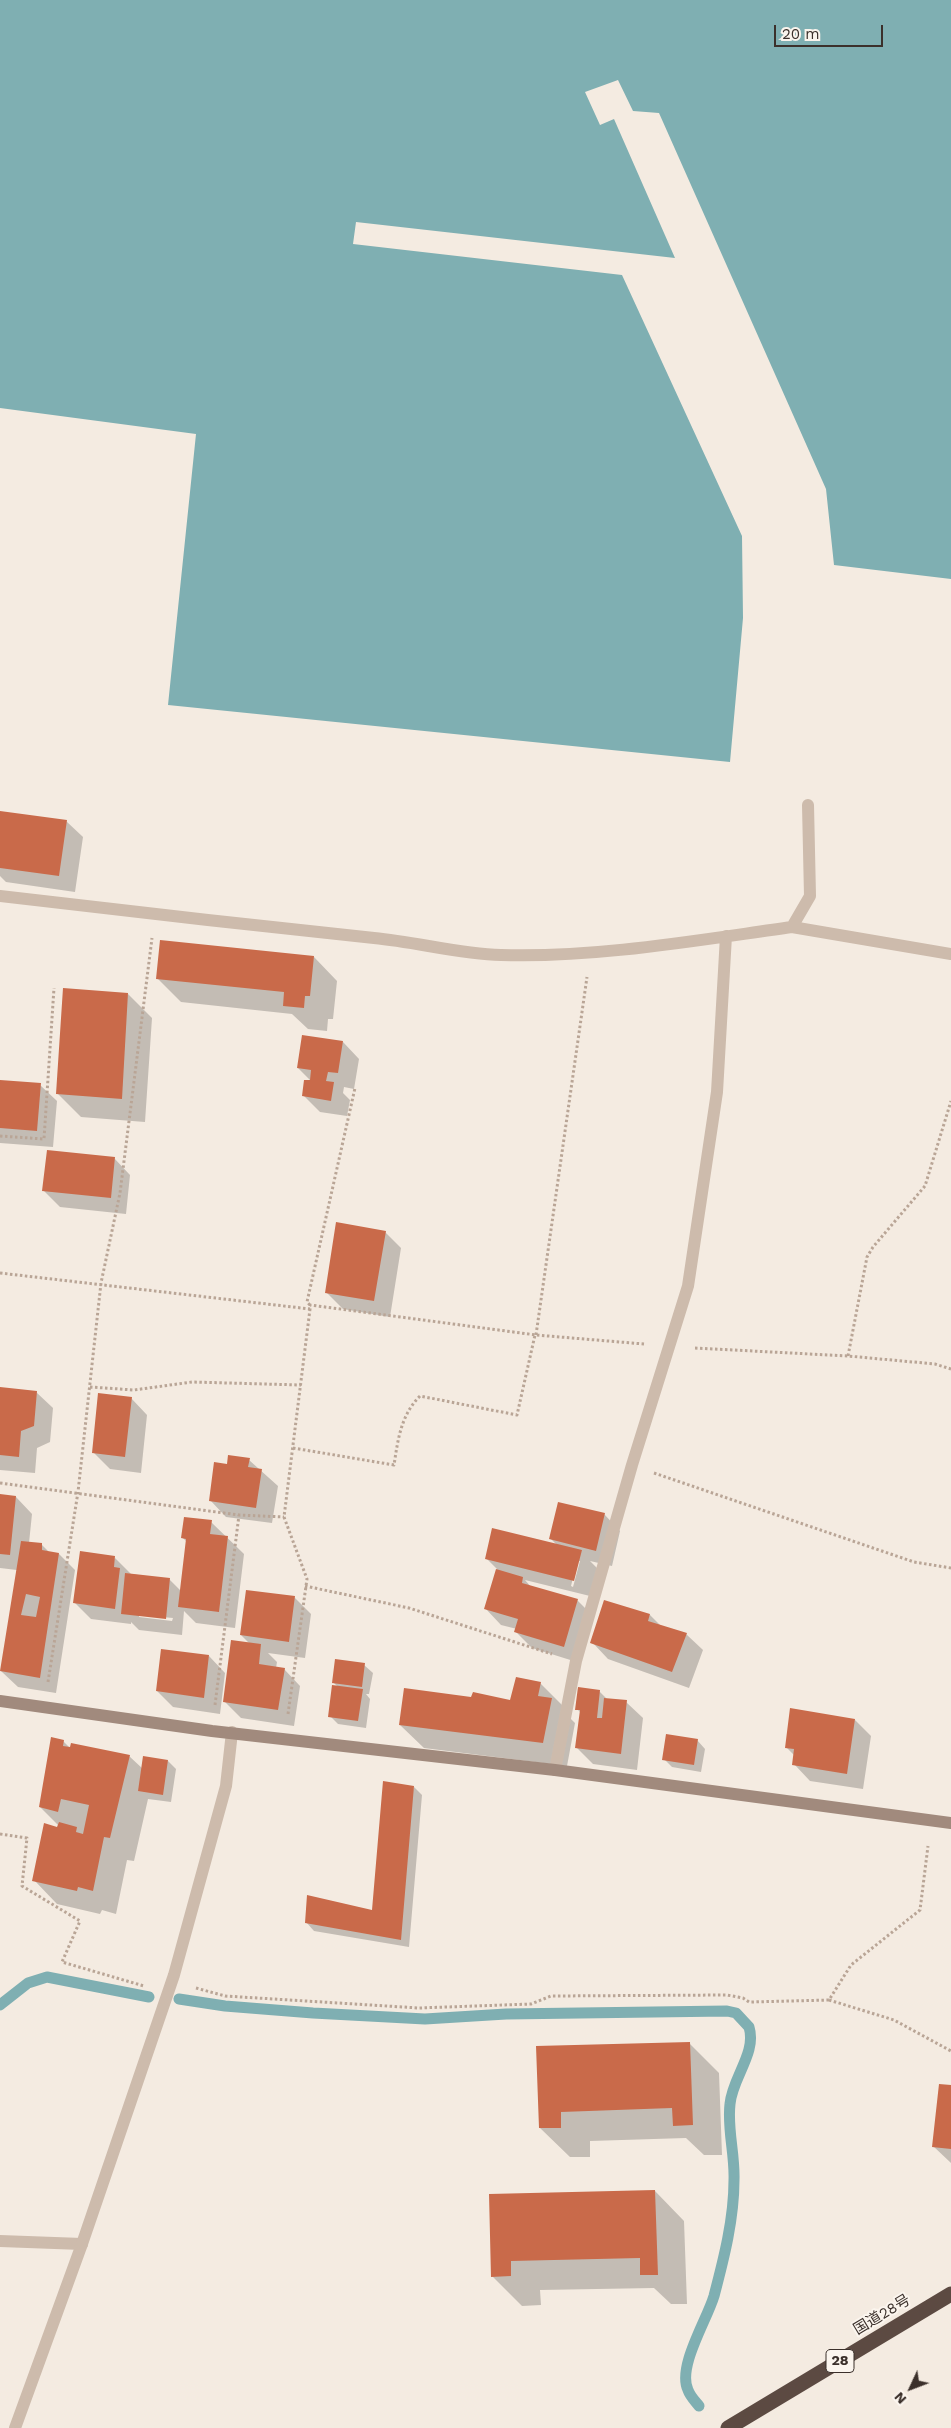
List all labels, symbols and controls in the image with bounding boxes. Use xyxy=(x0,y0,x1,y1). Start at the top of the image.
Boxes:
scale bar xyxy=(776,15,885,47)
text: 20 m xyxy=(782,25,820,43)
street label: 国道28号 xyxy=(850,2291,914,2339)
road number: 28 xyxy=(826,2350,854,2372)
north arrow xyxy=(886,2363,936,2413)
text: N xyxy=(891,2389,909,2407)

